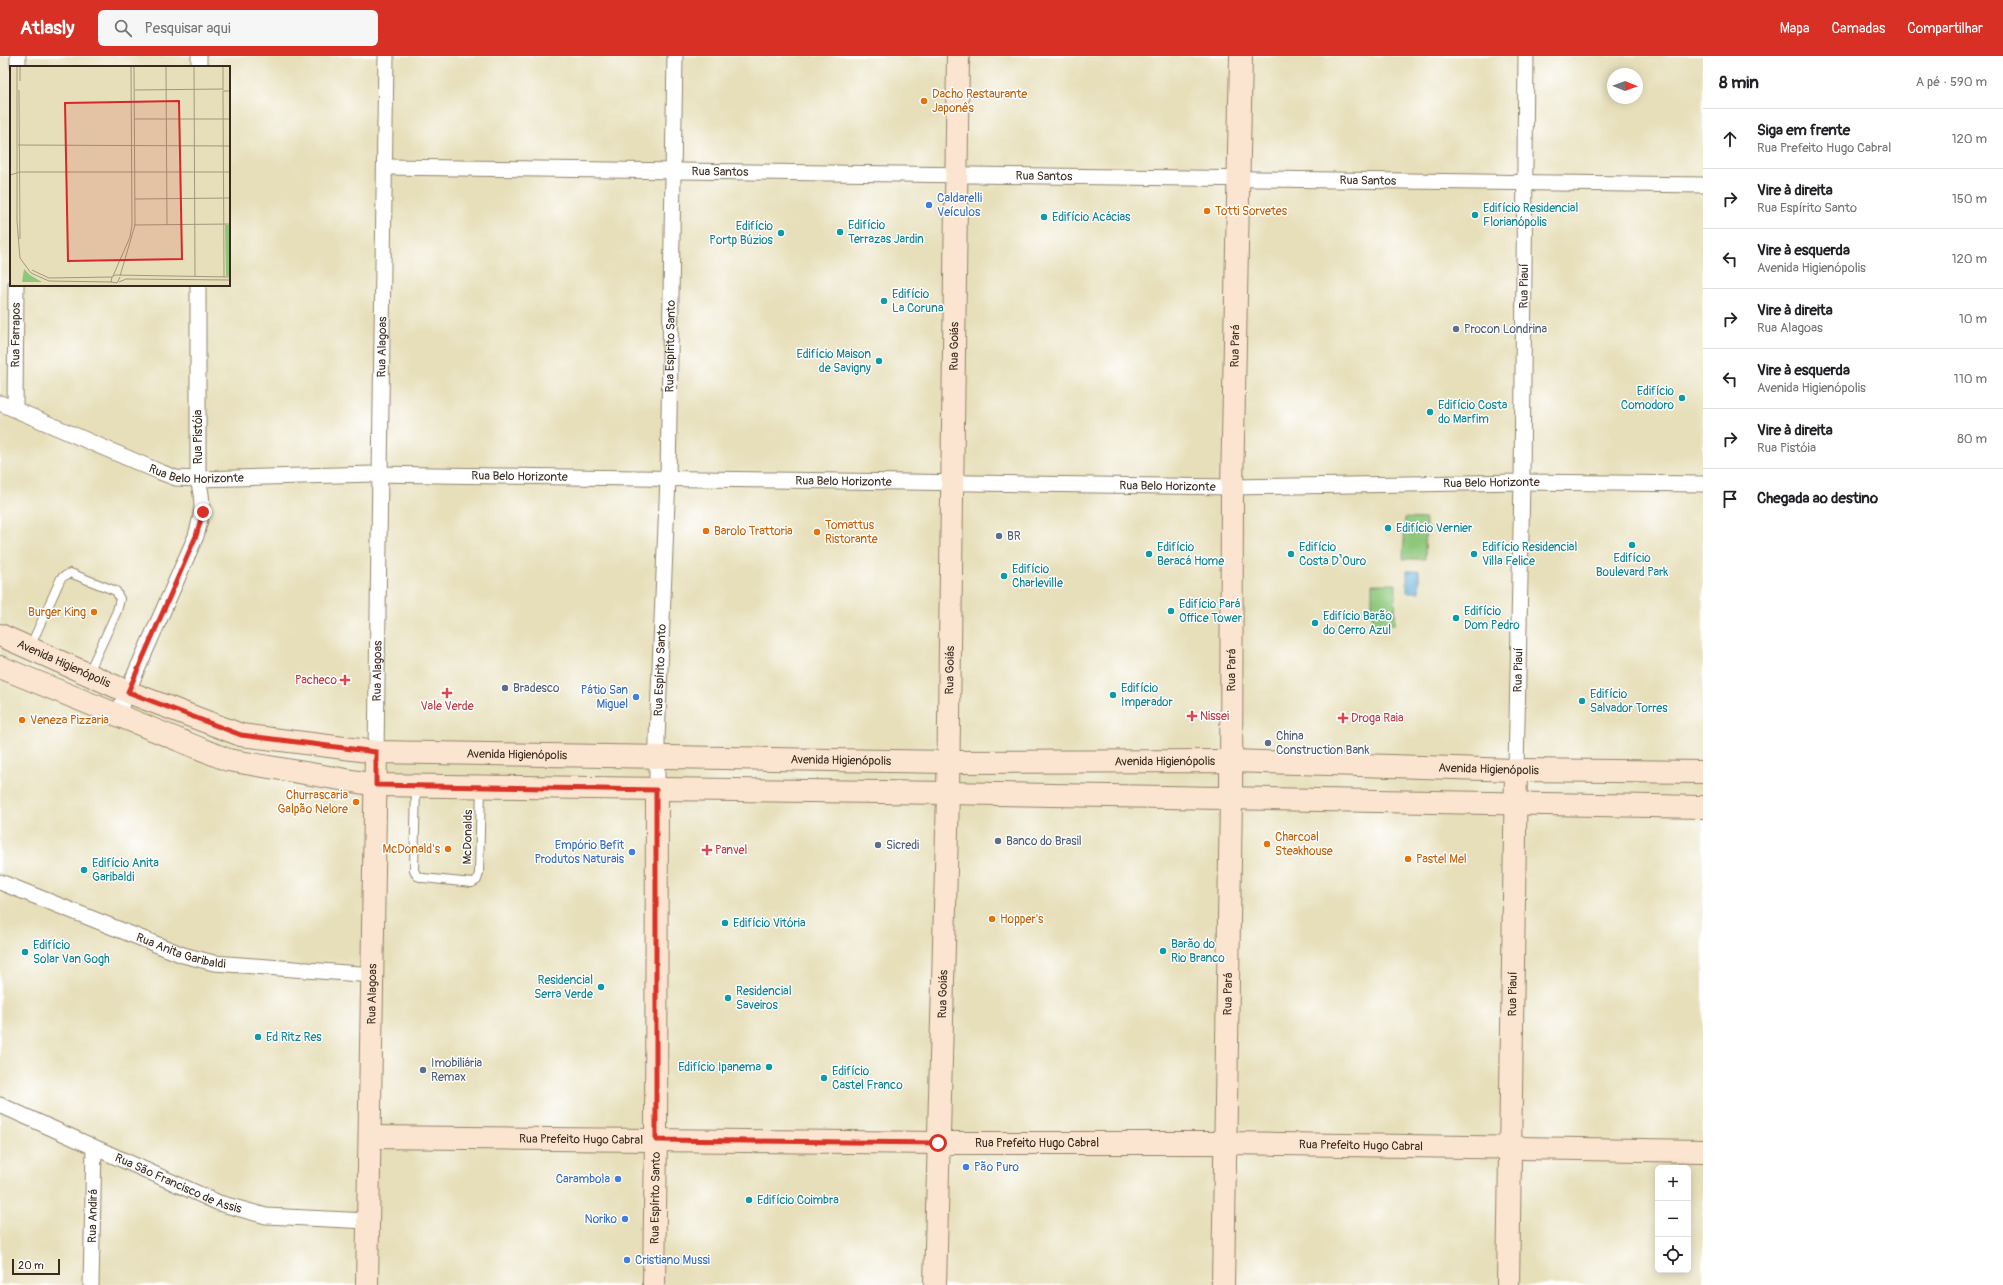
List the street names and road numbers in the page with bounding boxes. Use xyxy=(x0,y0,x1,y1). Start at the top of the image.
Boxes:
street label: Rua Santos xyxy=(691,164,749,179)
street label: Rua Santos xyxy=(1015,168,1073,184)
street label: Rua Santos xyxy=(1339,173,1397,188)
street label: Rua Piauí xyxy=(1516,264,1532,309)
street label: Rua Espírito Santo xyxy=(662,299,678,393)
street label: Rua Farrapos xyxy=(8,302,23,368)
street label: Rua Alagoas xyxy=(374,316,390,378)
street label: Rua Goiás xyxy=(946,321,962,371)
street label: Rua Pará xyxy=(1227,324,1243,368)
street label: Rua Pistóia xyxy=(191,409,206,464)
street label: Rua Belo Horizonte xyxy=(147,461,244,487)
street label: Rua Belo Horizonte xyxy=(471,468,568,484)
street label: Rua Belo Horizonte xyxy=(795,473,892,489)
street label: Rua Belo Horizonte xyxy=(1443,474,1540,491)
street label: Rua Belo Horizonte xyxy=(1119,478,1216,494)
street label: Rua Espírito Santo xyxy=(650,623,669,717)
street label: Avenida Higienópolis xyxy=(15,636,114,691)
street label: Rua Alagoas xyxy=(369,640,385,702)
street label: Rua Goiás xyxy=(942,645,958,695)
street label: Rua Pará xyxy=(1224,648,1239,692)
street label: Rua Piauí xyxy=(1510,648,1526,693)
street label: Avenida Higienópolis xyxy=(466,746,568,763)
street label: Avenida Higienópolis xyxy=(790,752,892,769)
street label: Avenida Higienópolis xyxy=(1114,754,1216,769)
street label: Avenida Higienópolis xyxy=(1438,760,1540,778)
street label: McDonalds xyxy=(460,809,476,865)
street label: Rua Anita Garibaldi xyxy=(134,930,226,971)
street label: Rua Alagoas xyxy=(364,963,380,1025)
street label: Rua Goiás xyxy=(935,969,951,1019)
street label: Rua Pará xyxy=(1220,972,1236,1016)
street label: Rua Piauí xyxy=(1505,972,1520,1017)
street label: Rua Prefeito Hugo Cabral xyxy=(519,1131,643,1147)
street label: Rua Prefeito Hugo Cabral xyxy=(975,1136,1099,1151)
street label: Rua Prefeito Hugo Cabral xyxy=(1299,1137,1423,1154)
street label: Rua São Francisco de Assis xyxy=(113,1150,244,1217)
street label: Rua Espírito Santo xyxy=(647,1151,663,1244)
street label: Rua Andirá xyxy=(84,1189,101,1243)

